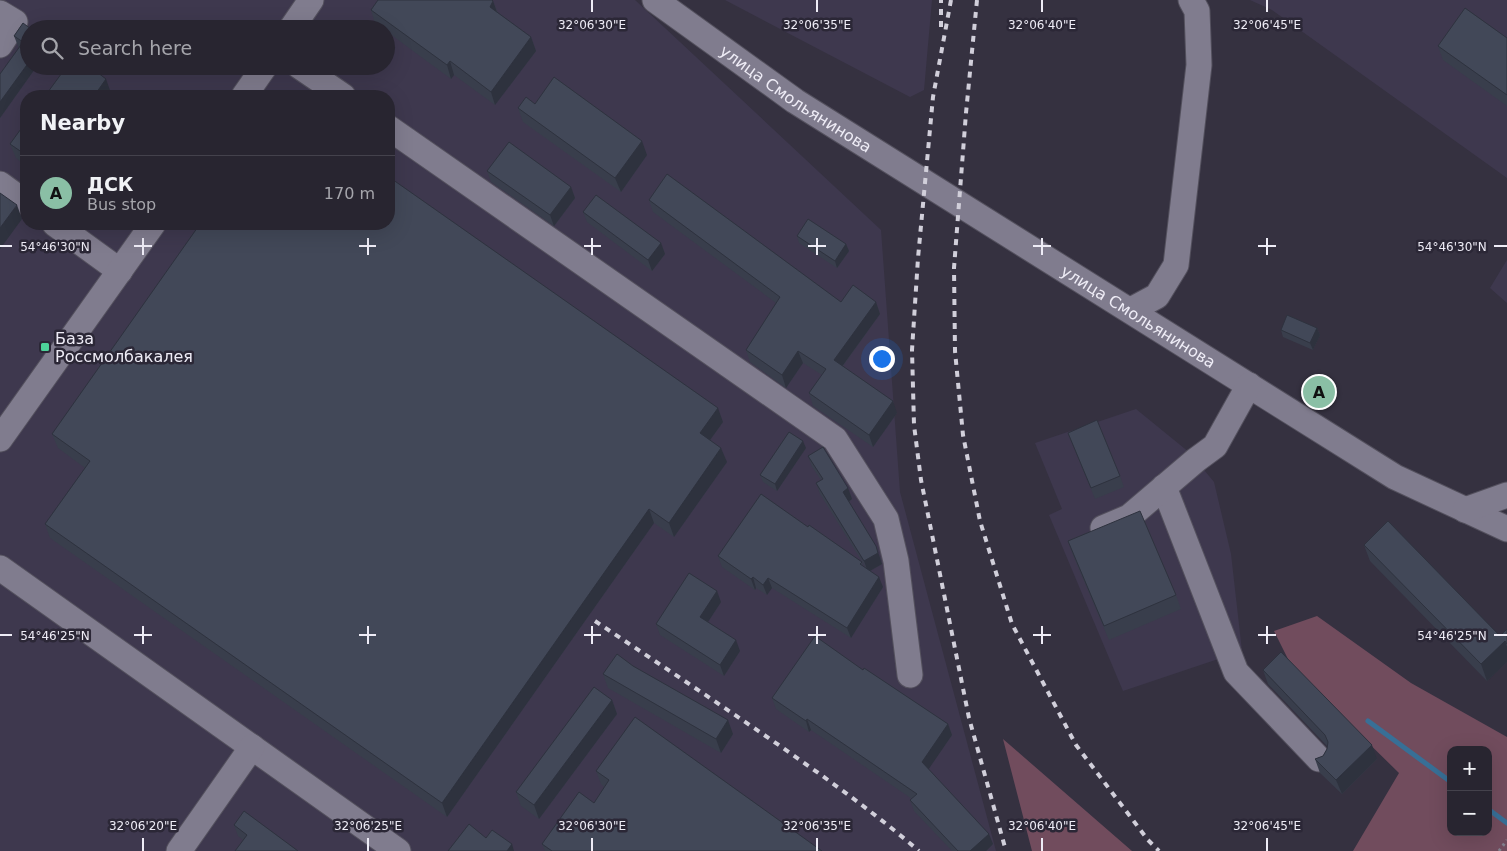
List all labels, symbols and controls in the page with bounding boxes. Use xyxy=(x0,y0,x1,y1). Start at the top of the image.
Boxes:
text: 32°06'30"E xyxy=(558,18,626,32)
text: 32°06'35"E xyxy=(783,18,851,32)
text: 32°06'40"E xyxy=(1008,18,1076,32)
text: 32°06'45"E xyxy=(1233,18,1301,32)
search box xyxy=(20,20,395,75)
icon: search xyxy=(38,34,66,62)
text: Search here xyxy=(78,37,192,59)
street label: улица Смольянинова xyxy=(716,41,875,157)
text: Nearby xyxy=(40,111,125,135)
text: ДСК xyxy=(87,173,133,195)
text: A xyxy=(50,184,62,203)
text: 170 m xyxy=(324,184,375,203)
text: Bus stop xyxy=(87,195,156,214)
text: 54°46'30"N xyxy=(20,240,90,254)
text: 54°46'30"N xyxy=(1417,240,1487,254)
street label: улица Смольянинова xyxy=(1057,261,1219,372)
place label: База Россмолбакалея xyxy=(55,329,193,366)
marker: База Россмолбакалея xyxy=(39,341,51,353)
your location xyxy=(869,346,895,372)
pin: A xyxy=(1303,373,1335,411)
text: 54°46'25"N xyxy=(20,629,90,643)
text: 54°46'25"N xyxy=(1417,629,1487,643)
map controls xyxy=(1447,746,1492,836)
button: + xyxy=(1447,746,1492,791)
button: − xyxy=(1447,791,1492,836)
text: 32°06'20"E xyxy=(109,819,177,833)
text: 32°06'25"E xyxy=(334,819,402,833)
text: 32°06'30"E xyxy=(558,819,626,833)
text: 32°06'35"E xyxy=(783,819,851,833)
text: 32°06'40"E xyxy=(1008,819,1076,833)
text: 32°06'45"E xyxy=(1233,819,1301,833)

